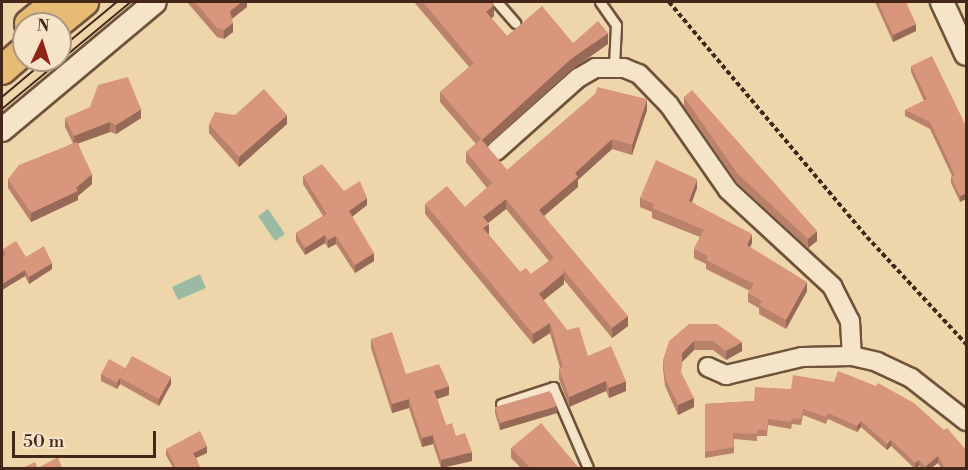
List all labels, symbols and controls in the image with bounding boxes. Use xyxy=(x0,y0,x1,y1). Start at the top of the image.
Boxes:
north arrow xyxy=(12,12,72,72)
text: N xyxy=(36,16,50,36)
scale bar xyxy=(15,419,159,457)
text: 50 m xyxy=(23,430,64,453)

